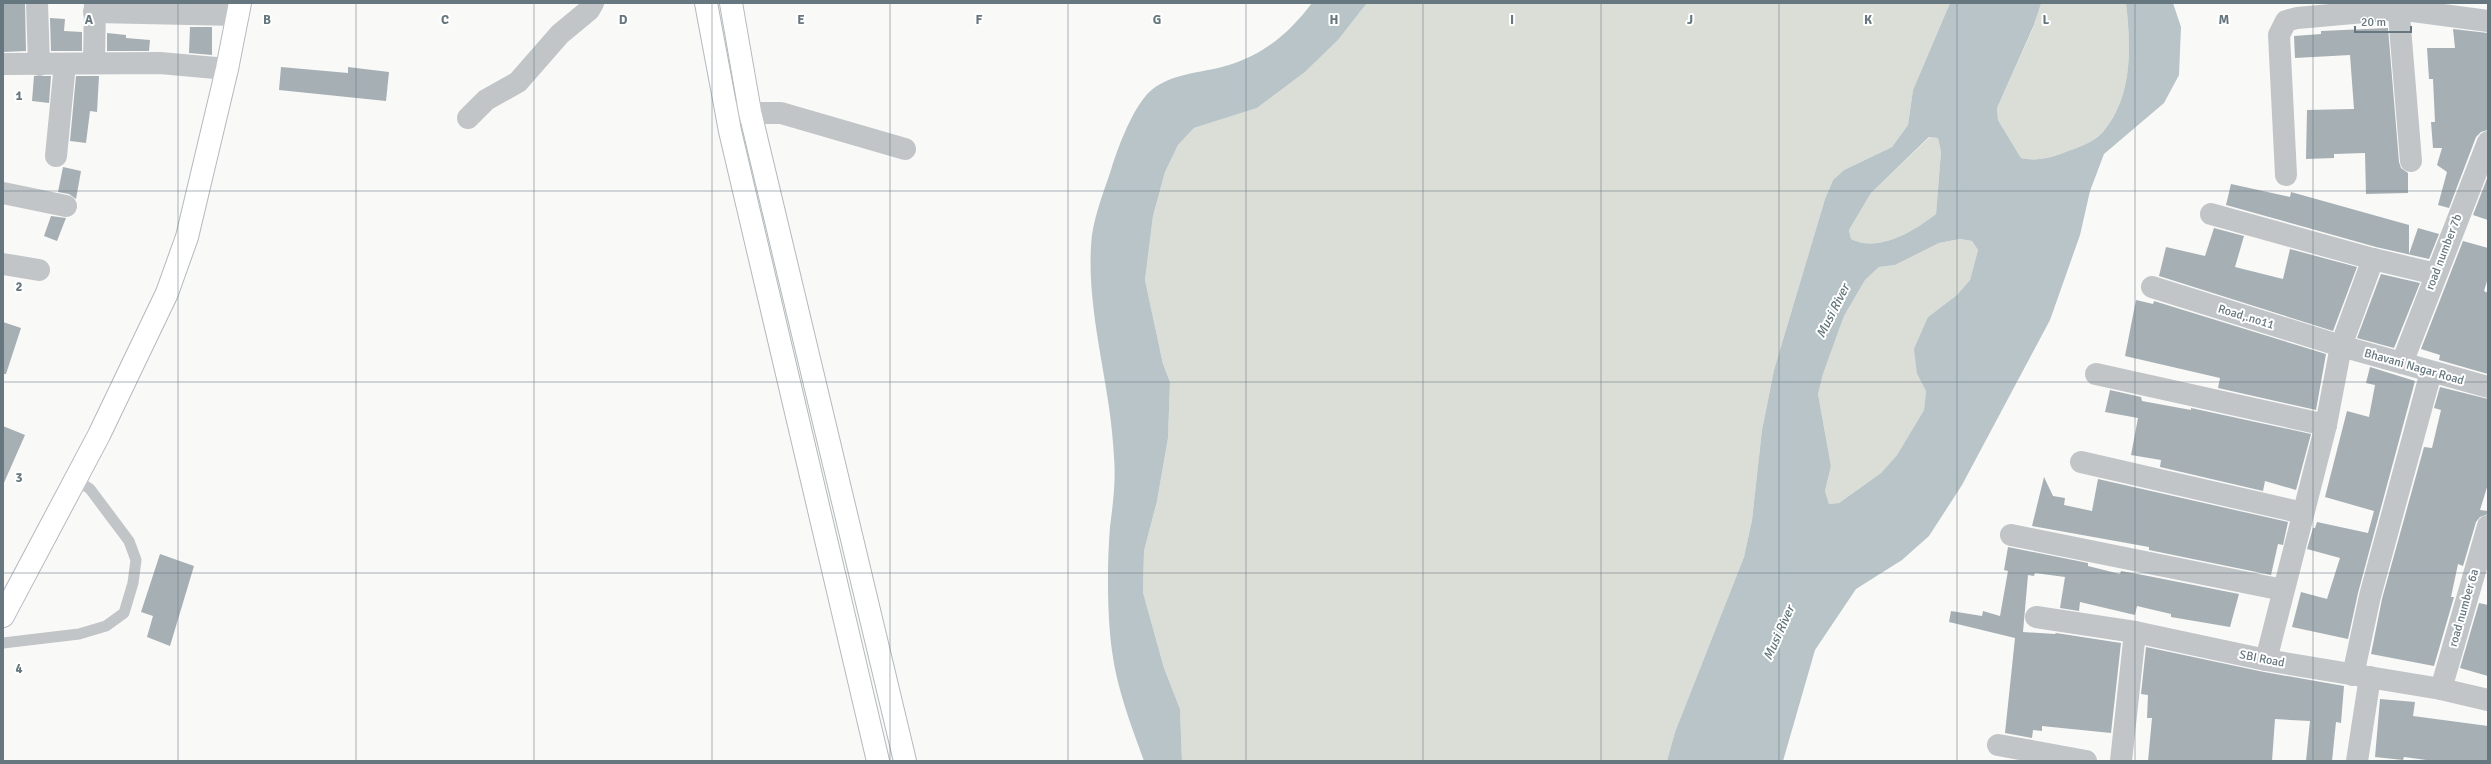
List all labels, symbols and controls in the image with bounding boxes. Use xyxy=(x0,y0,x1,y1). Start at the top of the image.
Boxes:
scale bar xyxy=(2355,8,2411,34)
text: A xyxy=(85,12,94,28)
text: B xyxy=(263,12,271,28)
text: C xyxy=(441,12,449,28)
text: D xyxy=(619,12,628,28)
text: E xyxy=(797,12,805,28)
text: F xyxy=(976,12,983,28)
text: G xyxy=(1153,12,1161,28)
text: H xyxy=(1330,12,1338,28)
text: I xyxy=(1510,12,1514,28)
text: J xyxy=(1687,12,1693,28)
text: K xyxy=(1864,12,1872,28)
text: L xyxy=(2043,12,2050,28)
text: M xyxy=(2219,12,2230,28)
text: 20 m xyxy=(2361,15,2386,30)
text: 1 xyxy=(15,88,23,104)
street label: road number 7b xyxy=(2423,212,2465,292)
text: 2 xyxy=(15,279,23,295)
water label: Musi River xyxy=(1813,280,1854,340)
street label: Road,.no11 xyxy=(2216,301,2276,333)
street label: Bhavani Nagar Road xyxy=(2362,346,2466,388)
text: 3 xyxy=(15,470,23,486)
street label: road number 6a xyxy=(2446,567,2482,649)
water label: Musi River xyxy=(1760,601,1799,663)
street label: SBI Road xyxy=(2238,647,2286,671)
text: 4 xyxy=(15,661,23,677)

